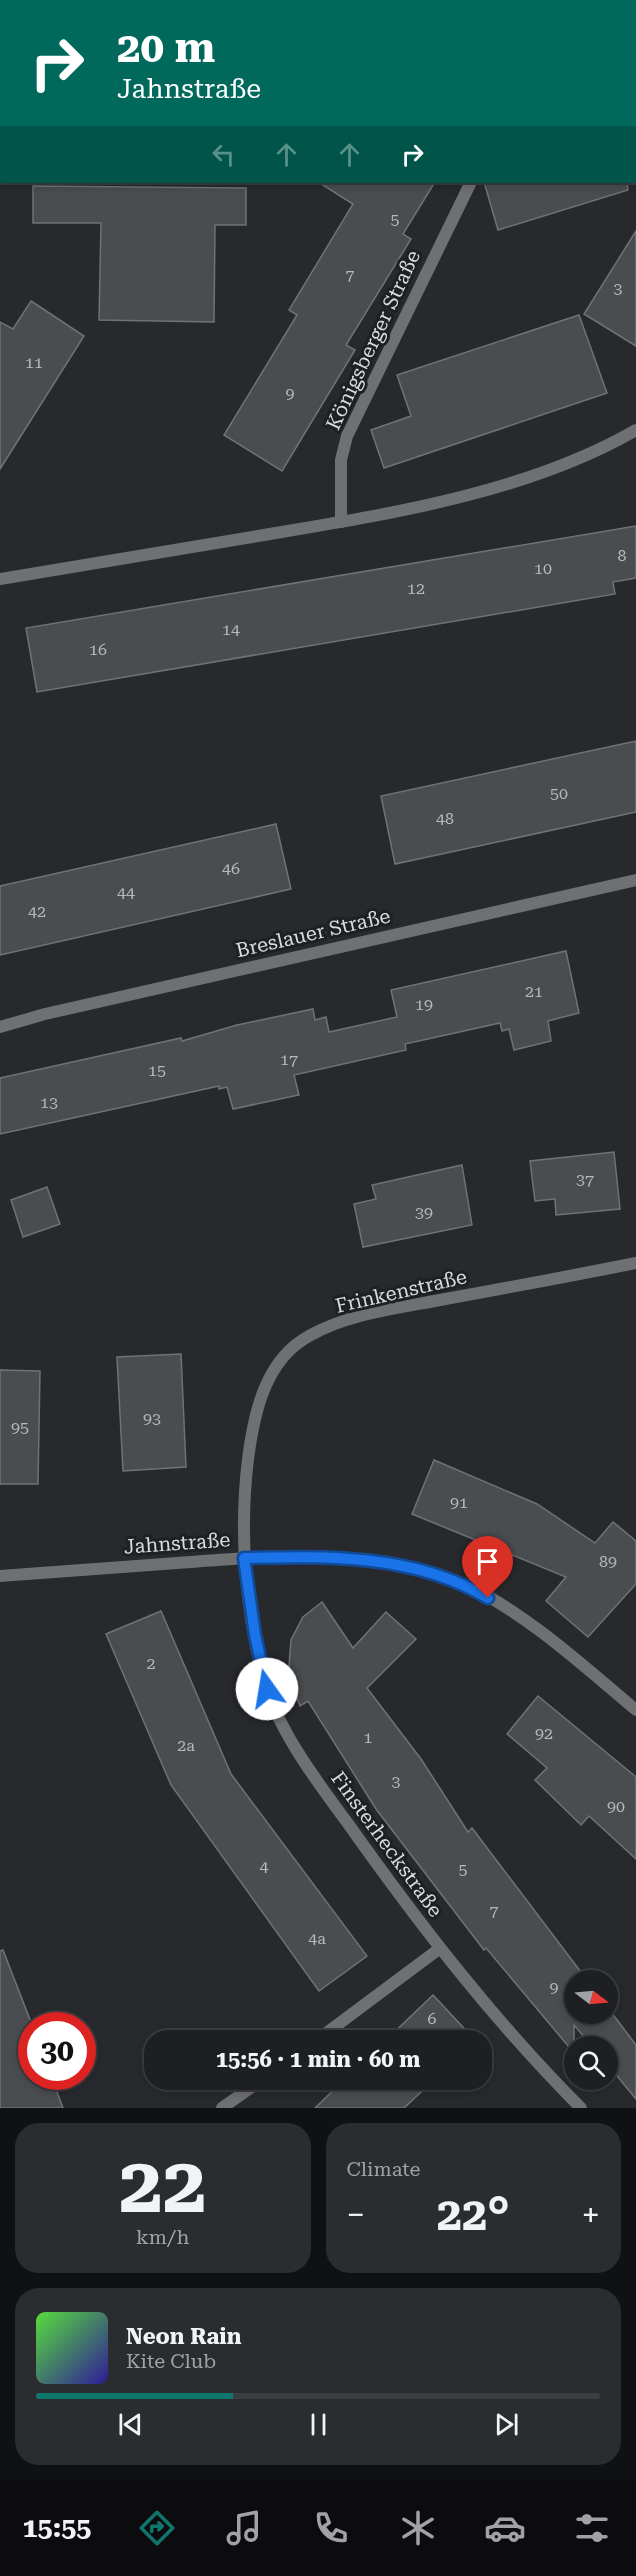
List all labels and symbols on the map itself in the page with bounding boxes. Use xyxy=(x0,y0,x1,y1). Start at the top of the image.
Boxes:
house number: 5 xyxy=(391,210,400,229)
street label: Königsberger Straße xyxy=(321,246,425,434)
house number: 7 xyxy=(346,265,355,284)
house number: 3 xyxy=(614,279,623,298)
house number: 11 xyxy=(25,353,43,372)
house number: 9 xyxy=(286,384,295,403)
house number: 8 xyxy=(618,546,627,565)
house number: 10 xyxy=(534,559,552,578)
house number: 12 xyxy=(407,579,425,598)
house number: 14 xyxy=(222,620,240,639)
house number: 16 xyxy=(89,640,107,659)
house number: 50 xyxy=(550,784,568,803)
house number: 48 xyxy=(436,809,454,828)
house number: 46 xyxy=(222,859,240,878)
house number: 44 xyxy=(117,883,135,902)
house number: 42 xyxy=(28,902,46,921)
street label: Breslauer Straße xyxy=(233,904,393,962)
house number: 21 xyxy=(525,982,543,1001)
house number: 19 xyxy=(415,995,433,1014)
house number: 17 xyxy=(280,1050,298,1069)
house number: 15 xyxy=(148,1061,166,1080)
house number: 13 xyxy=(40,1093,58,1112)
house number: 37 xyxy=(576,1170,594,1189)
house number: 39 xyxy=(415,1203,433,1222)
street label: Frinkenstraße xyxy=(333,1264,469,1318)
house number: 93 xyxy=(143,1409,161,1428)
house number: 95 xyxy=(11,1418,29,1437)
house number: 91 xyxy=(450,1493,468,1512)
street label: Jahnstraße xyxy=(123,1527,231,1559)
pin xyxy=(462,1536,513,1598)
house number: 89 xyxy=(599,1552,617,1571)
house number: 2 xyxy=(147,1654,156,1673)
position arrow xyxy=(235,1657,299,1721)
house number: 92 xyxy=(535,1724,553,1743)
house number: 1 xyxy=(364,1728,373,1747)
house number: 2a xyxy=(177,1736,195,1755)
street label: Finsterheckstraße xyxy=(326,1766,448,1922)
house number: 3 xyxy=(392,1772,401,1791)
house number: 90 xyxy=(607,1797,625,1816)
house number: 4 xyxy=(260,1857,269,1876)
house number: 5 xyxy=(459,1860,468,1879)
house number: 7 xyxy=(490,1901,499,1920)
house number: 4a xyxy=(308,1929,326,1948)
north arrow xyxy=(564,1970,618,2024)
house number: 9 xyxy=(550,1978,559,1997)
house number: 6 xyxy=(428,2009,437,2028)
speed limit sign: 30 xyxy=(18,2012,96,2090)

